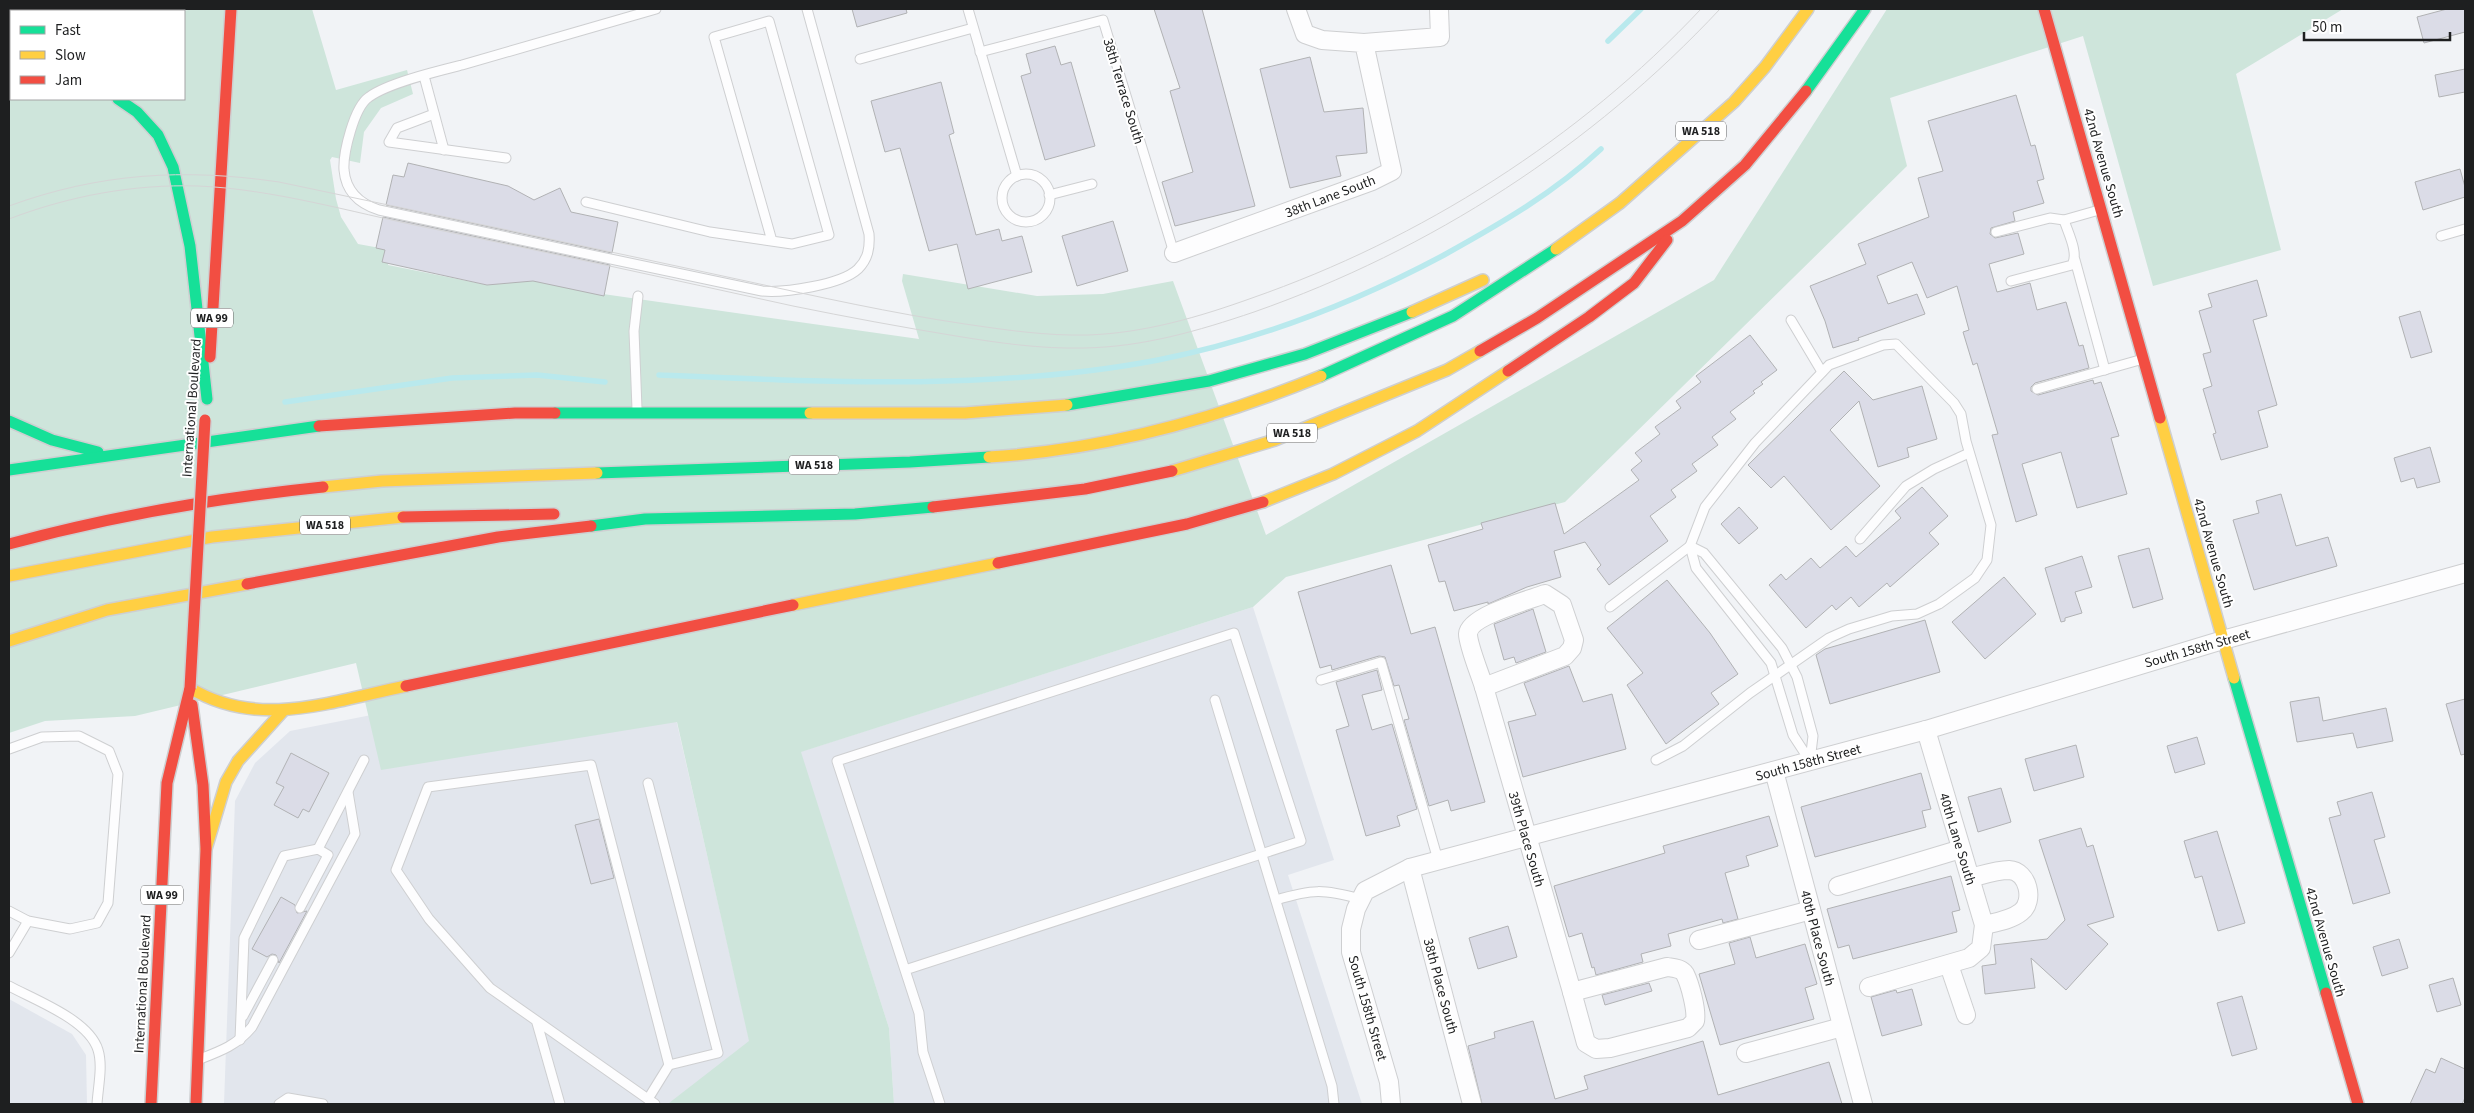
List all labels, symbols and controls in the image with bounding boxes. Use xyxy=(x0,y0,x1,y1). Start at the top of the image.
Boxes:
legend xyxy=(10,10,185,100)
scale bar xyxy=(2304,10,2450,42)
text: 50 m xyxy=(2312,17,2342,38)
text: Fast xyxy=(55,20,81,41)
street label: 38th Terrace South xyxy=(1097,36,1149,147)
text: Slow xyxy=(55,45,86,66)
text: Jam xyxy=(55,70,82,91)
street label: 42nd Avenue South xyxy=(2078,106,2128,220)
road number: WA 518 xyxy=(1676,122,1726,140)
street label: 38th Lane South xyxy=(1282,171,1378,223)
road number: WA 99 xyxy=(191,308,233,328)
street label: International Boulevard xyxy=(177,338,207,478)
road number: WA 518 xyxy=(1267,423,1317,442)
road number: WA 518 xyxy=(789,456,839,474)
street label: 42nd Avenue South xyxy=(2188,496,2238,610)
road number: WA 518 xyxy=(300,516,350,534)
street label: South 158th Street xyxy=(2142,624,2253,674)
street label: South 158th Street xyxy=(1753,739,1864,787)
street label: 39th Place South xyxy=(1503,789,1549,889)
street label: 40th Lane South xyxy=(1934,791,1981,888)
street label: 42nd Avenue South xyxy=(2300,885,2350,999)
road number: WA 99 xyxy=(141,886,183,904)
street label: 40th Place South xyxy=(1795,888,1839,988)
street label: International Boulevard xyxy=(129,914,157,1054)
street label: 38th Place South xyxy=(1418,936,1462,1036)
street label: South 158th Street xyxy=(1342,953,1392,1064)

